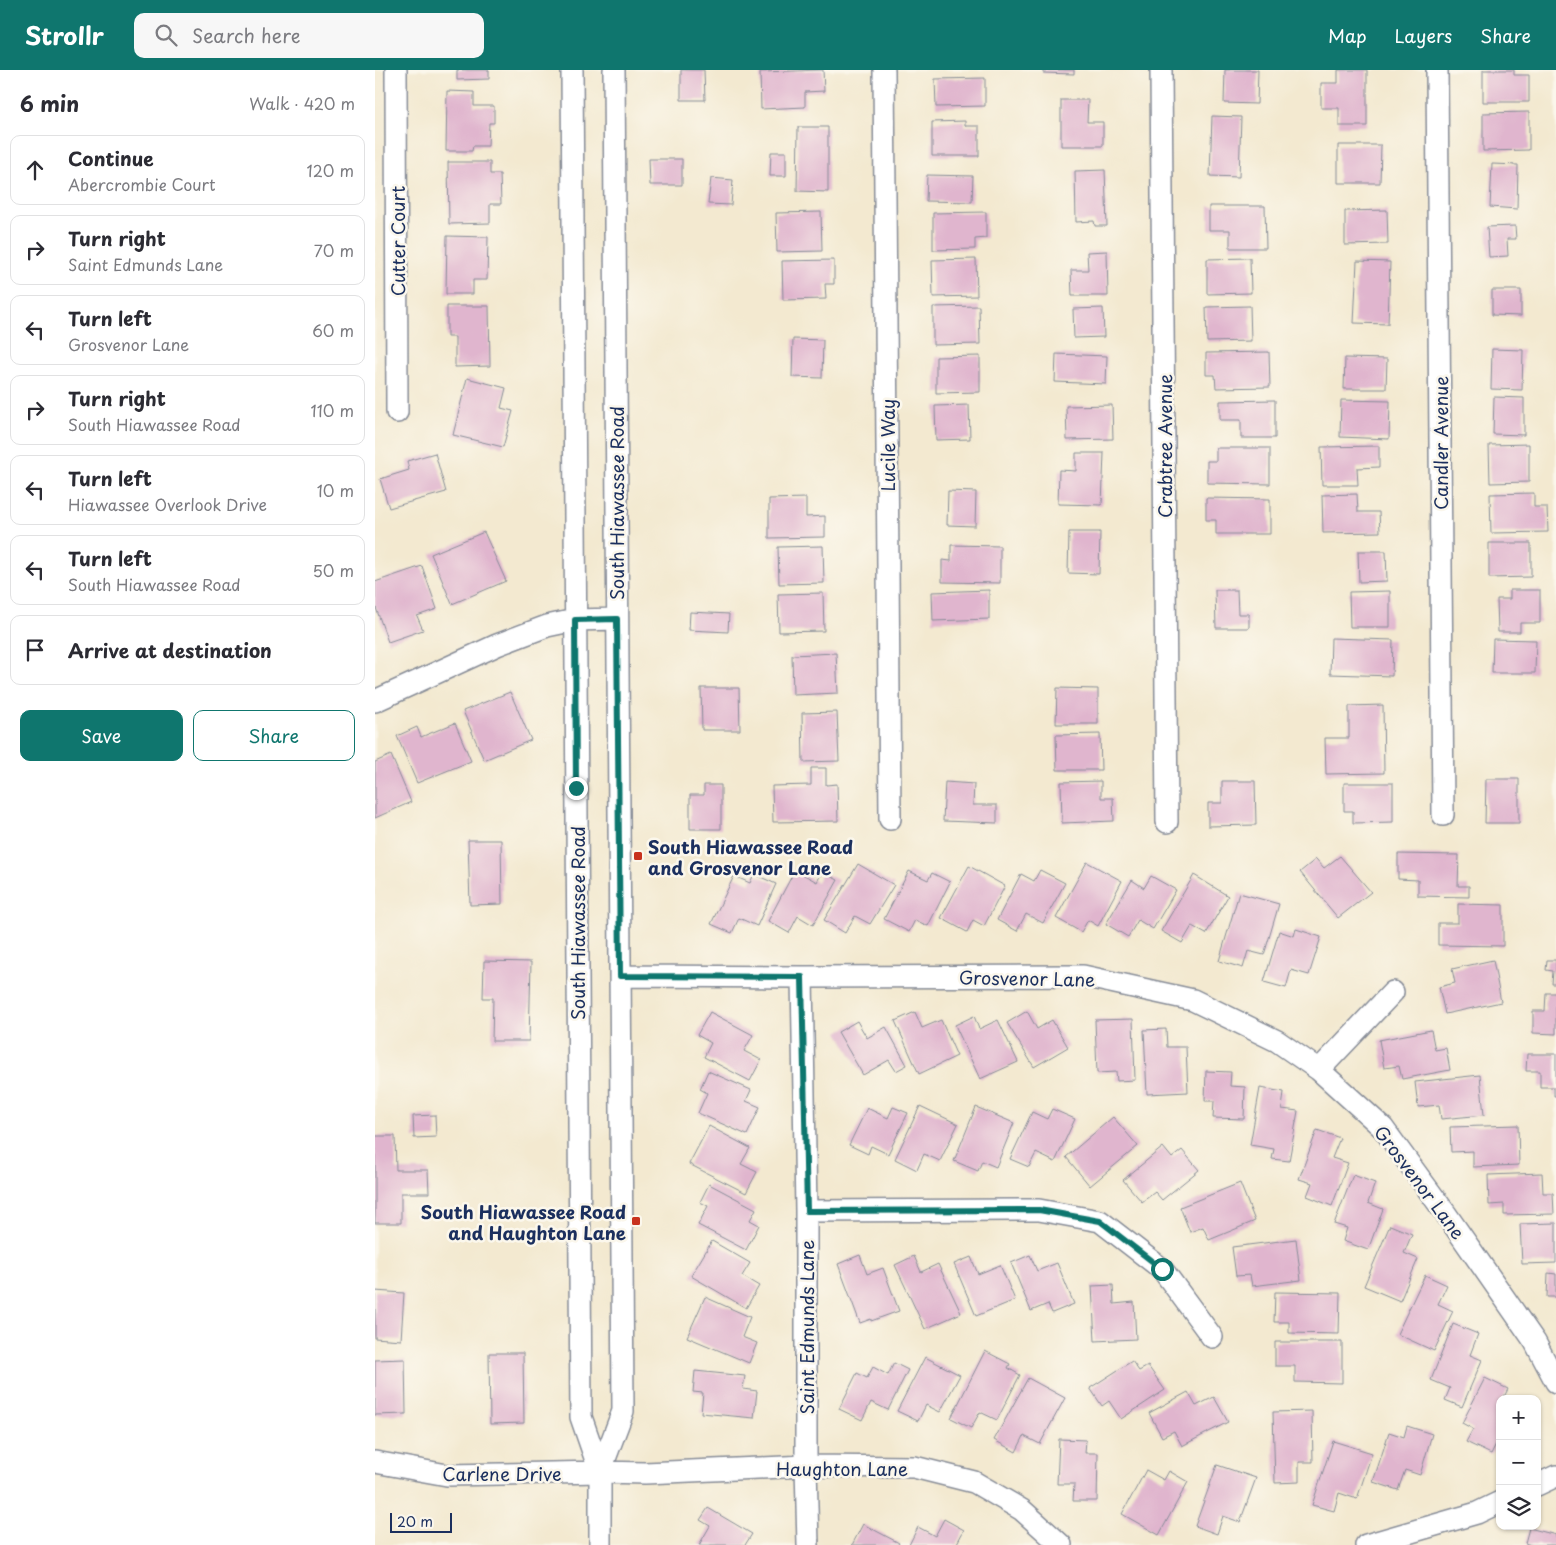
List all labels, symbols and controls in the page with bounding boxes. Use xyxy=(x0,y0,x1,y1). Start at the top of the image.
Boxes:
search box xyxy=(134,13,484,58)
text: Strollr xyxy=(25,17,104,53)
icon: search xyxy=(152,21,180,49)
text: Search here xyxy=(192,21,301,49)
text: Map xyxy=(1328,22,1367,49)
text: Layers xyxy=(1395,22,1452,49)
text: Share xyxy=(1480,22,1531,49)
text: 6 min xyxy=(20,87,79,119)
text: Walk · 420 m xyxy=(249,91,355,115)
text: Continue xyxy=(68,144,154,172)
icon: ahead xyxy=(21,156,49,184)
text: 120 m xyxy=(307,158,354,182)
text: Abercrombie Court xyxy=(68,172,216,196)
street label: Cutter Court xyxy=(384,186,411,296)
text: Turn right xyxy=(68,224,166,252)
icon: right xyxy=(21,236,49,264)
text: 70 m xyxy=(314,238,354,262)
text: Saint Edmunds Lane xyxy=(68,252,223,276)
text: Turn left xyxy=(68,304,152,332)
icon: left xyxy=(21,316,49,344)
text: 60 m xyxy=(312,318,354,342)
text: Grosvenor Lane xyxy=(68,332,189,356)
street label: Crabtree Avenue xyxy=(1151,374,1178,518)
street label: Candler Avenue xyxy=(1427,376,1454,510)
text: Turn right xyxy=(68,384,166,412)
icon: right xyxy=(21,396,49,424)
text: 110 m xyxy=(311,398,354,422)
street label: Lucile Way xyxy=(874,399,901,491)
street label: South Hiawassee Road xyxy=(603,406,630,600)
text: South Hiawassee Road xyxy=(68,412,241,436)
text: Turn left xyxy=(68,464,152,492)
icon: left xyxy=(21,476,49,504)
text: 10 m xyxy=(317,478,354,502)
text: Hiawassee Overlook Drive xyxy=(68,492,267,516)
text: Turn left xyxy=(68,544,152,572)
icon: left xyxy=(21,556,49,584)
text: 50 m xyxy=(313,558,354,582)
text: South Hiawassee Road xyxy=(68,572,241,596)
icon: arrive xyxy=(21,636,49,664)
text: Arrive at destination xyxy=(68,636,272,664)
button: Save xyxy=(20,710,183,761)
button: Share xyxy=(193,710,355,761)
route end xyxy=(565,777,588,800)
street label: South Hiawassee Road xyxy=(564,826,591,1020)
place label: South Hiawassee Road and Grosvenor Lane xyxy=(648,833,853,881)
marker: South Hiawassee Road and Grosvenor Lane xyxy=(632,850,644,862)
street label: Grosvenor Lane xyxy=(959,963,1095,993)
street label: Grosvenor Lane xyxy=(1368,1119,1472,1245)
place label: South Hiawassee Road and Haughton Lane xyxy=(421,1198,626,1246)
marker: South Hiawassee Road and Haughton Lane xyxy=(630,1215,642,1227)
street label: Saint Edmunds Lane xyxy=(793,1240,820,1414)
route start xyxy=(1151,1258,1174,1281)
map controls xyxy=(1496,1395,1541,1530)
button: + xyxy=(1496,1395,1541,1440)
button: − xyxy=(1496,1440,1541,1485)
street label: Haughton Lane xyxy=(776,1455,908,1482)
street label: Carlene Drive xyxy=(442,1460,562,1487)
button: layers xyxy=(1496,1485,1541,1530)
scale bar xyxy=(390,1510,453,1533)
text: 20 m xyxy=(397,1511,433,1532)

